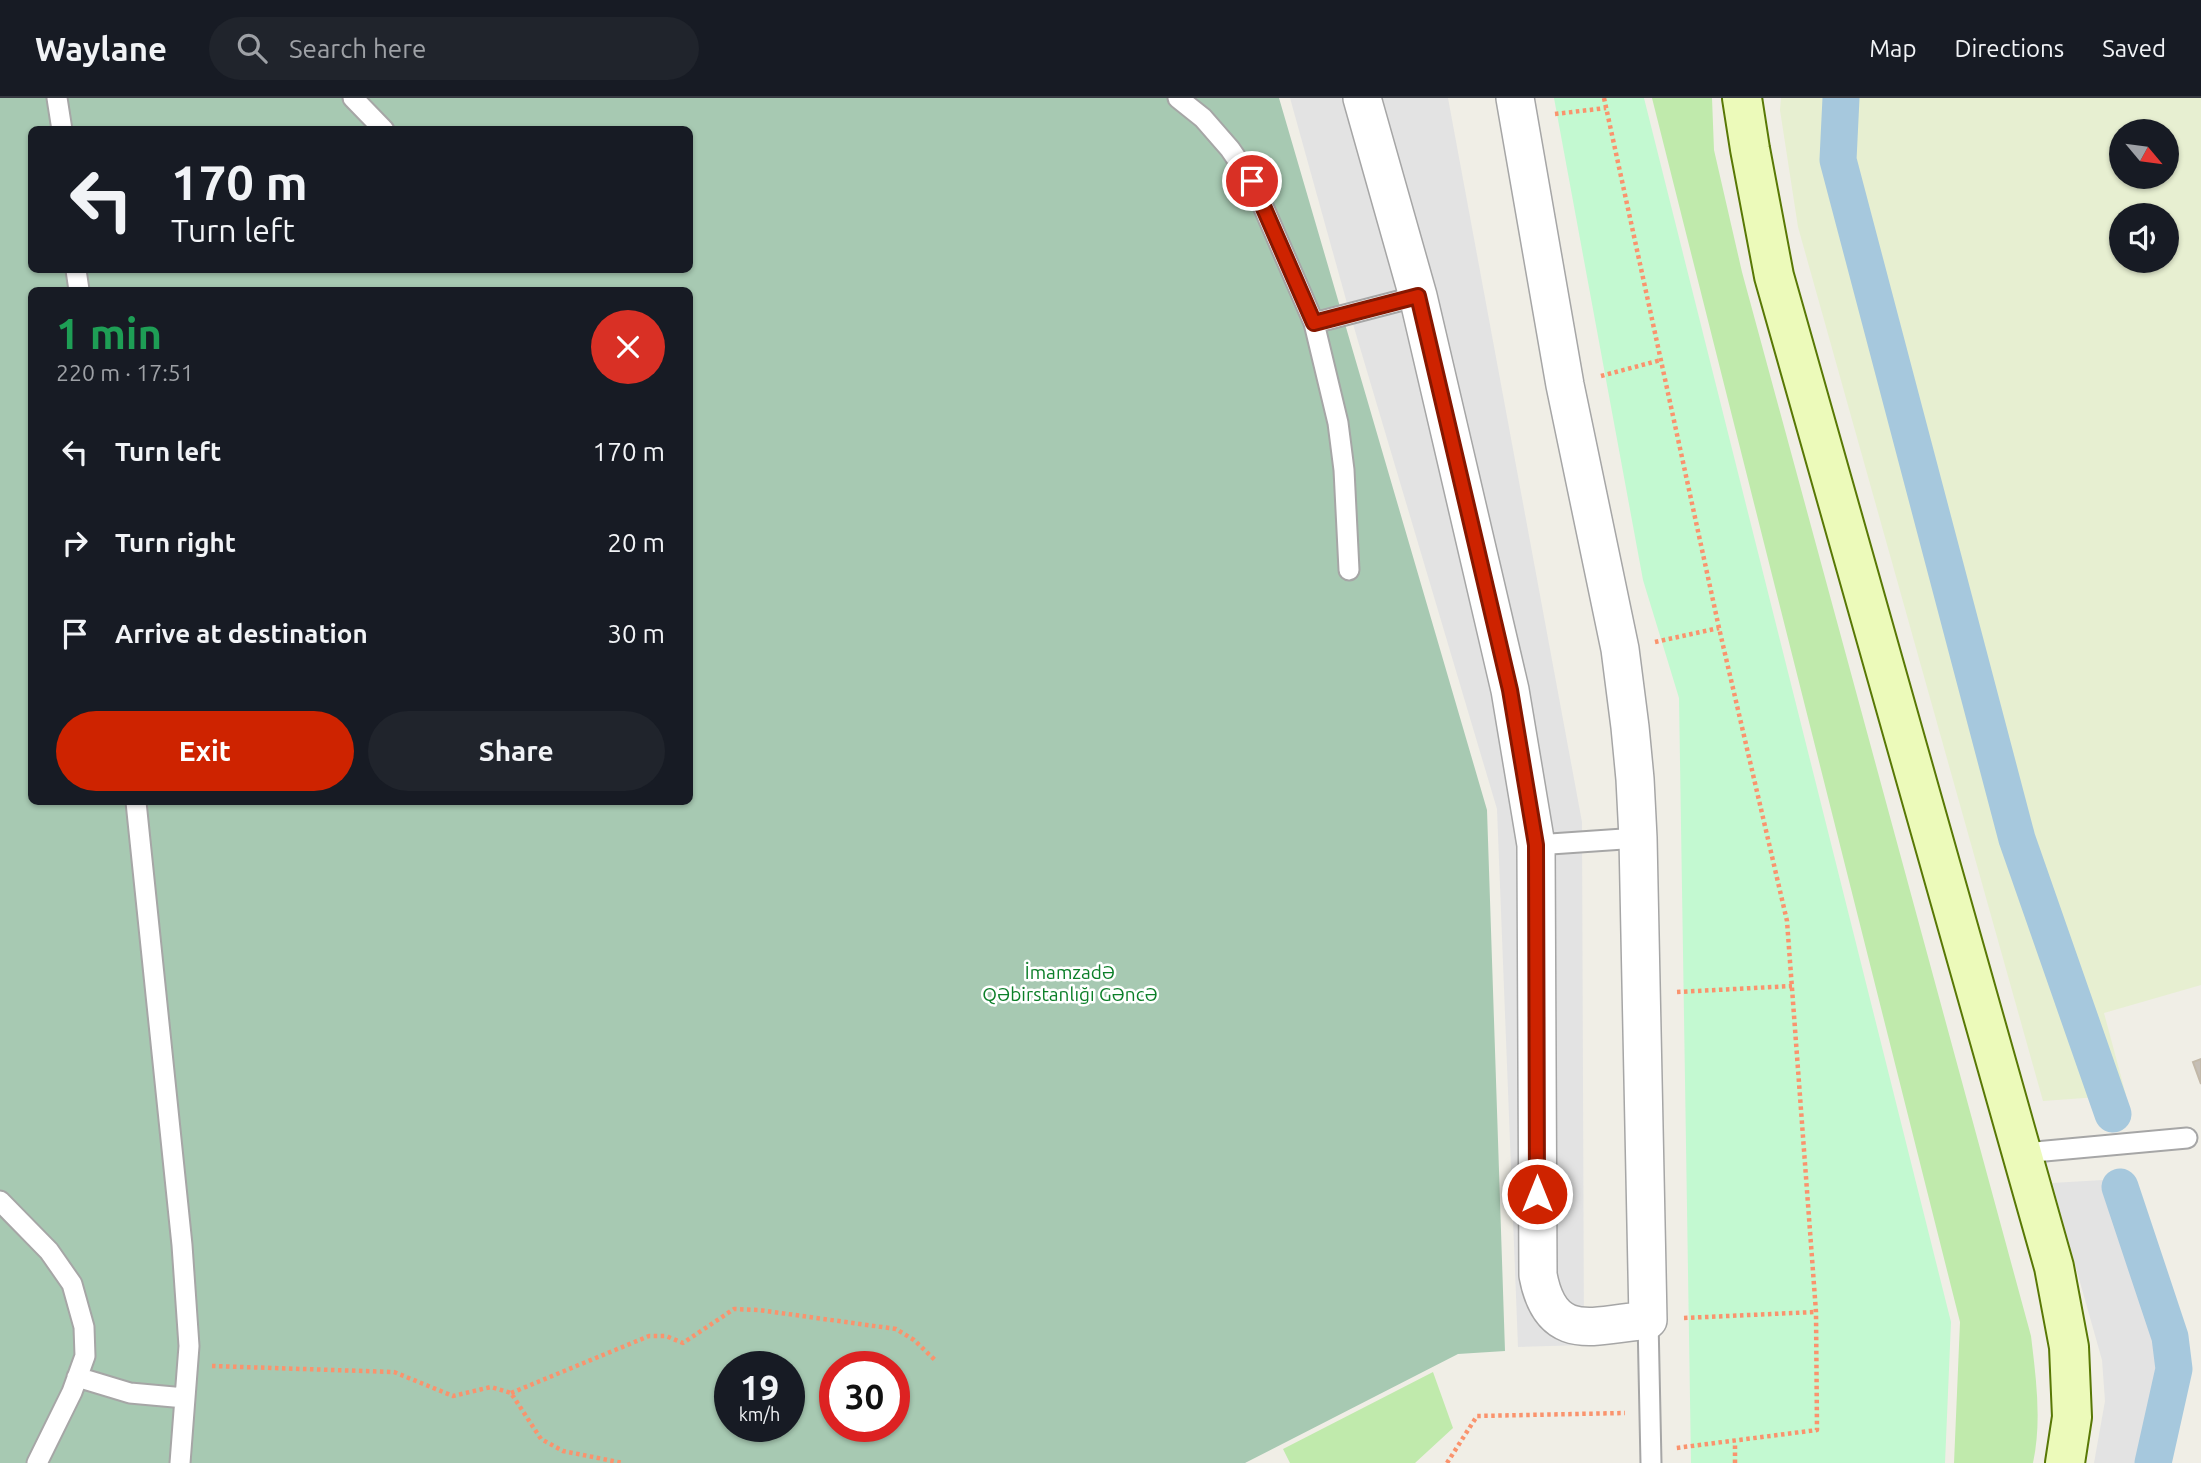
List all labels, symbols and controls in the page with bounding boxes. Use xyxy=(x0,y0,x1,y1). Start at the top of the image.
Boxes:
search box xyxy=(209,17,699,80)
icon: search xyxy=(233,29,271,67)
text: Waylane xyxy=(35,30,167,67)
text: Search here xyxy=(289,34,426,63)
text: Map xyxy=(1869,35,1916,62)
text: Directions xyxy=(1954,35,2064,62)
text: Saved xyxy=(2102,35,2166,62)
north arrow xyxy=(2109,119,2179,189)
map controls xyxy=(2109,119,2179,273)
pin xyxy=(1222,151,1282,211)
icon: left xyxy=(56,154,147,245)
text: 170 m xyxy=(171,154,308,209)
icon: arrive xyxy=(1233,162,1271,200)
button: sound xyxy=(2109,203,2179,273)
text: Turn left xyxy=(171,212,295,248)
text: 1 min xyxy=(56,310,162,357)
button: close xyxy=(591,310,665,384)
text: 220 m · 17:51 xyxy=(56,360,194,385)
icon: left xyxy=(56,433,94,471)
text: Turn left xyxy=(115,437,221,466)
text: 170 m xyxy=(593,437,665,466)
icon: right xyxy=(56,524,94,562)
text: Turn right xyxy=(115,528,236,557)
text: 20 m xyxy=(607,528,665,557)
icon: arrive xyxy=(56,615,94,653)
text: Arrive at destination xyxy=(115,619,368,648)
text: 30 m xyxy=(607,619,665,648)
button: Exit xyxy=(56,711,354,791)
button: Share xyxy=(368,711,665,791)
park label: İmamzadə Qəbirstanlığı Gəncə xyxy=(982,961,1158,1005)
position arrow xyxy=(1500,1157,1574,1231)
speed limit sign: 30 xyxy=(819,1351,910,1442)
text: 19 xyxy=(740,1367,779,1407)
text: km/h xyxy=(739,1404,780,1424)

